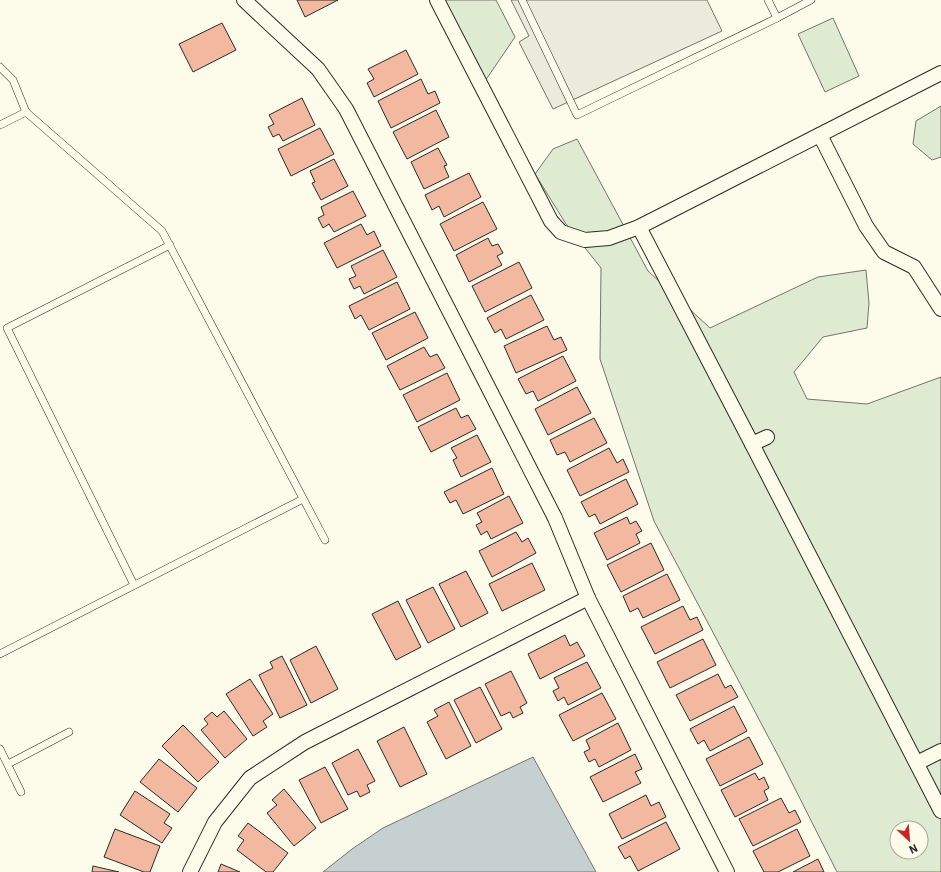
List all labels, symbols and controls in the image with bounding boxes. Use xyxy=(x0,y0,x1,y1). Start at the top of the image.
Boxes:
north arrow xyxy=(889,820,929,860)
text: N xyxy=(907,841,920,857)

